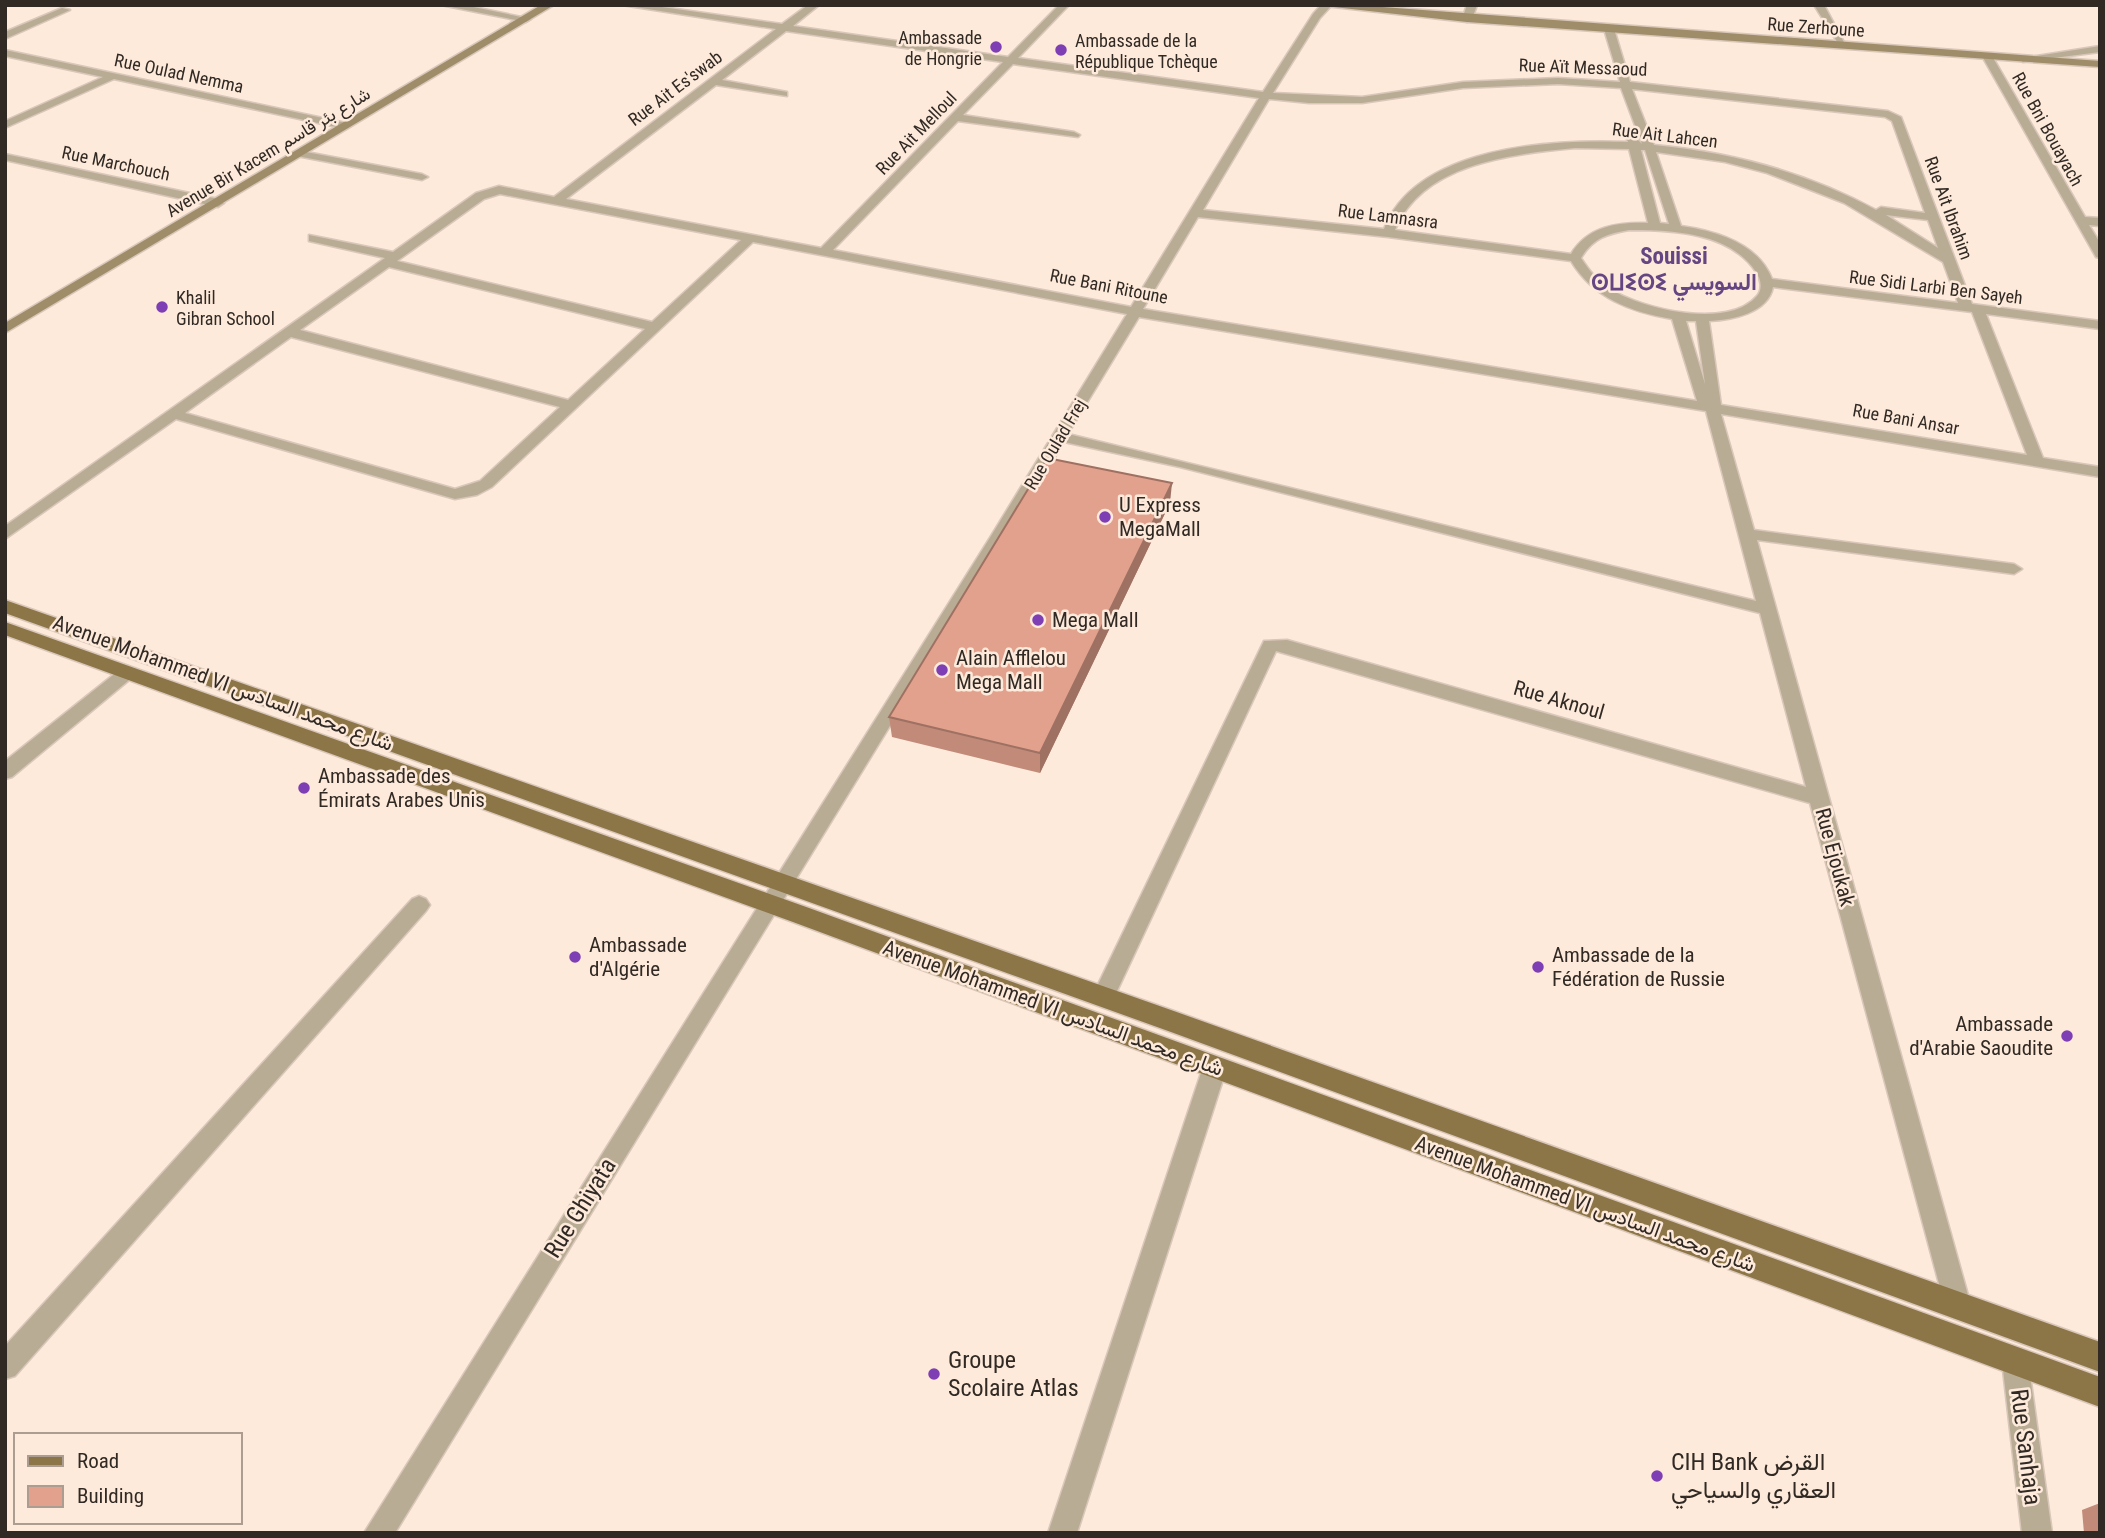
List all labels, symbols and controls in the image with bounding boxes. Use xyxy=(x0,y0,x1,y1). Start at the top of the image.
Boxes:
street label: Rue Zerhoune xyxy=(1767,13,1865,41)
place label: Ambassade de Hongrie xyxy=(898,27,982,69)
place label: Ambassade de la République Tchèque xyxy=(1075,30,1218,72)
marker: Ambassade de Hongrie xyxy=(988,39,1004,55)
marker: Ambassade de la République Tchèque xyxy=(1053,42,1069,58)
street label: Rue Ait Es'swab xyxy=(624,46,726,130)
street label: Rue Oulad Nemma xyxy=(113,49,245,97)
street label: Rue Aït Messaoud xyxy=(1518,54,1648,80)
street label: Rue Bni Bouayach xyxy=(2008,69,2088,189)
street label: Avenue Bir Kacem شارع بئر قاسم xyxy=(162,83,375,223)
street label: Rue Ait Melloul xyxy=(871,87,961,179)
street label: Rue Ait Lahcen xyxy=(1611,118,1719,152)
street label: Rue Marchouch xyxy=(60,141,172,185)
street label: Rue Ait Ibrahim xyxy=(1921,154,1977,262)
street label: Rue Lamnasra xyxy=(1337,199,1439,233)
district label: Souissi ⵙⵡⵉⵙⵉ السويسي xyxy=(1591,243,1757,302)
street label: Rue Bani Ritoune xyxy=(1048,264,1170,308)
street label: Rue Sidi Larbi Ben Sayeh xyxy=(1848,266,2024,308)
place label: Khalil Gibran School xyxy=(176,287,275,329)
marker: Khalil Gibran School xyxy=(154,299,170,315)
street label: Rue Oulad Frej xyxy=(1020,395,1090,493)
street label: Rue Bani Ansar xyxy=(1851,399,1961,439)
place label: U Express MegaMall xyxy=(1119,493,1201,541)
marker: U Express MegaMall xyxy=(1097,509,1113,525)
place label: Mega Mall xyxy=(1052,608,1139,632)
street label: Avenue Mohammed VI شارع محمد السادس xyxy=(49,610,396,758)
marker: Mega Mall xyxy=(1030,612,1046,628)
place label: Alain Afflelou Mega Mall xyxy=(956,646,1066,694)
marker: Alain Afflelou Mega Mall xyxy=(934,662,950,678)
street label: Rue Aknoul xyxy=(1511,676,1607,724)
place label: Ambassade des Émirats Arabes Unis xyxy=(318,764,485,812)
marker: Ambassade des Émirats Arabes Unis xyxy=(296,780,312,796)
street label: Rue Ejoukak xyxy=(1810,805,1860,909)
place label: Ambassade d'Algérie xyxy=(589,933,687,981)
street label: Avenue Mohammed VI شارع محمد السادس xyxy=(879,935,1226,1083)
place label: Ambassade de la Fédération de Russie xyxy=(1552,943,1725,991)
marker: Ambassade d'Algérie xyxy=(567,949,583,965)
marker: Ambassade de la Fédération de Russie xyxy=(1530,959,1546,975)
place label: Ambassade d'Arabie Saoudite xyxy=(1909,1012,2053,1060)
marker: Ambassade d'Arabie Saoudite xyxy=(2059,1028,2075,1044)
street label: Avenue Mohammed VI شارع محمد السادس xyxy=(1411,1131,1758,1279)
street label: Rue Ghiyata xyxy=(538,1153,622,1263)
place label: Groupe Scolaire Atlas xyxy=(948,1346,1079,1402)
marker: Groupe Scolaire Atlas xyxy=(926,1366,942,1382)
street label: Rue Sanhaja xyxy=(2005,1387,2047,1507)
legend xyxy=(14,1433,242,1524)
place label: CIH Bank القرض العقاري والسياحي xyxy=(1671,1448,1836,1509)
text: Road xyxy=(77,1449,119,1473)
marker: CIH Bank القرض العقاري والسياحي xyxy=(1649,1468,1665,1484)
text: Building xyxy=(77,1484,144,1508)

